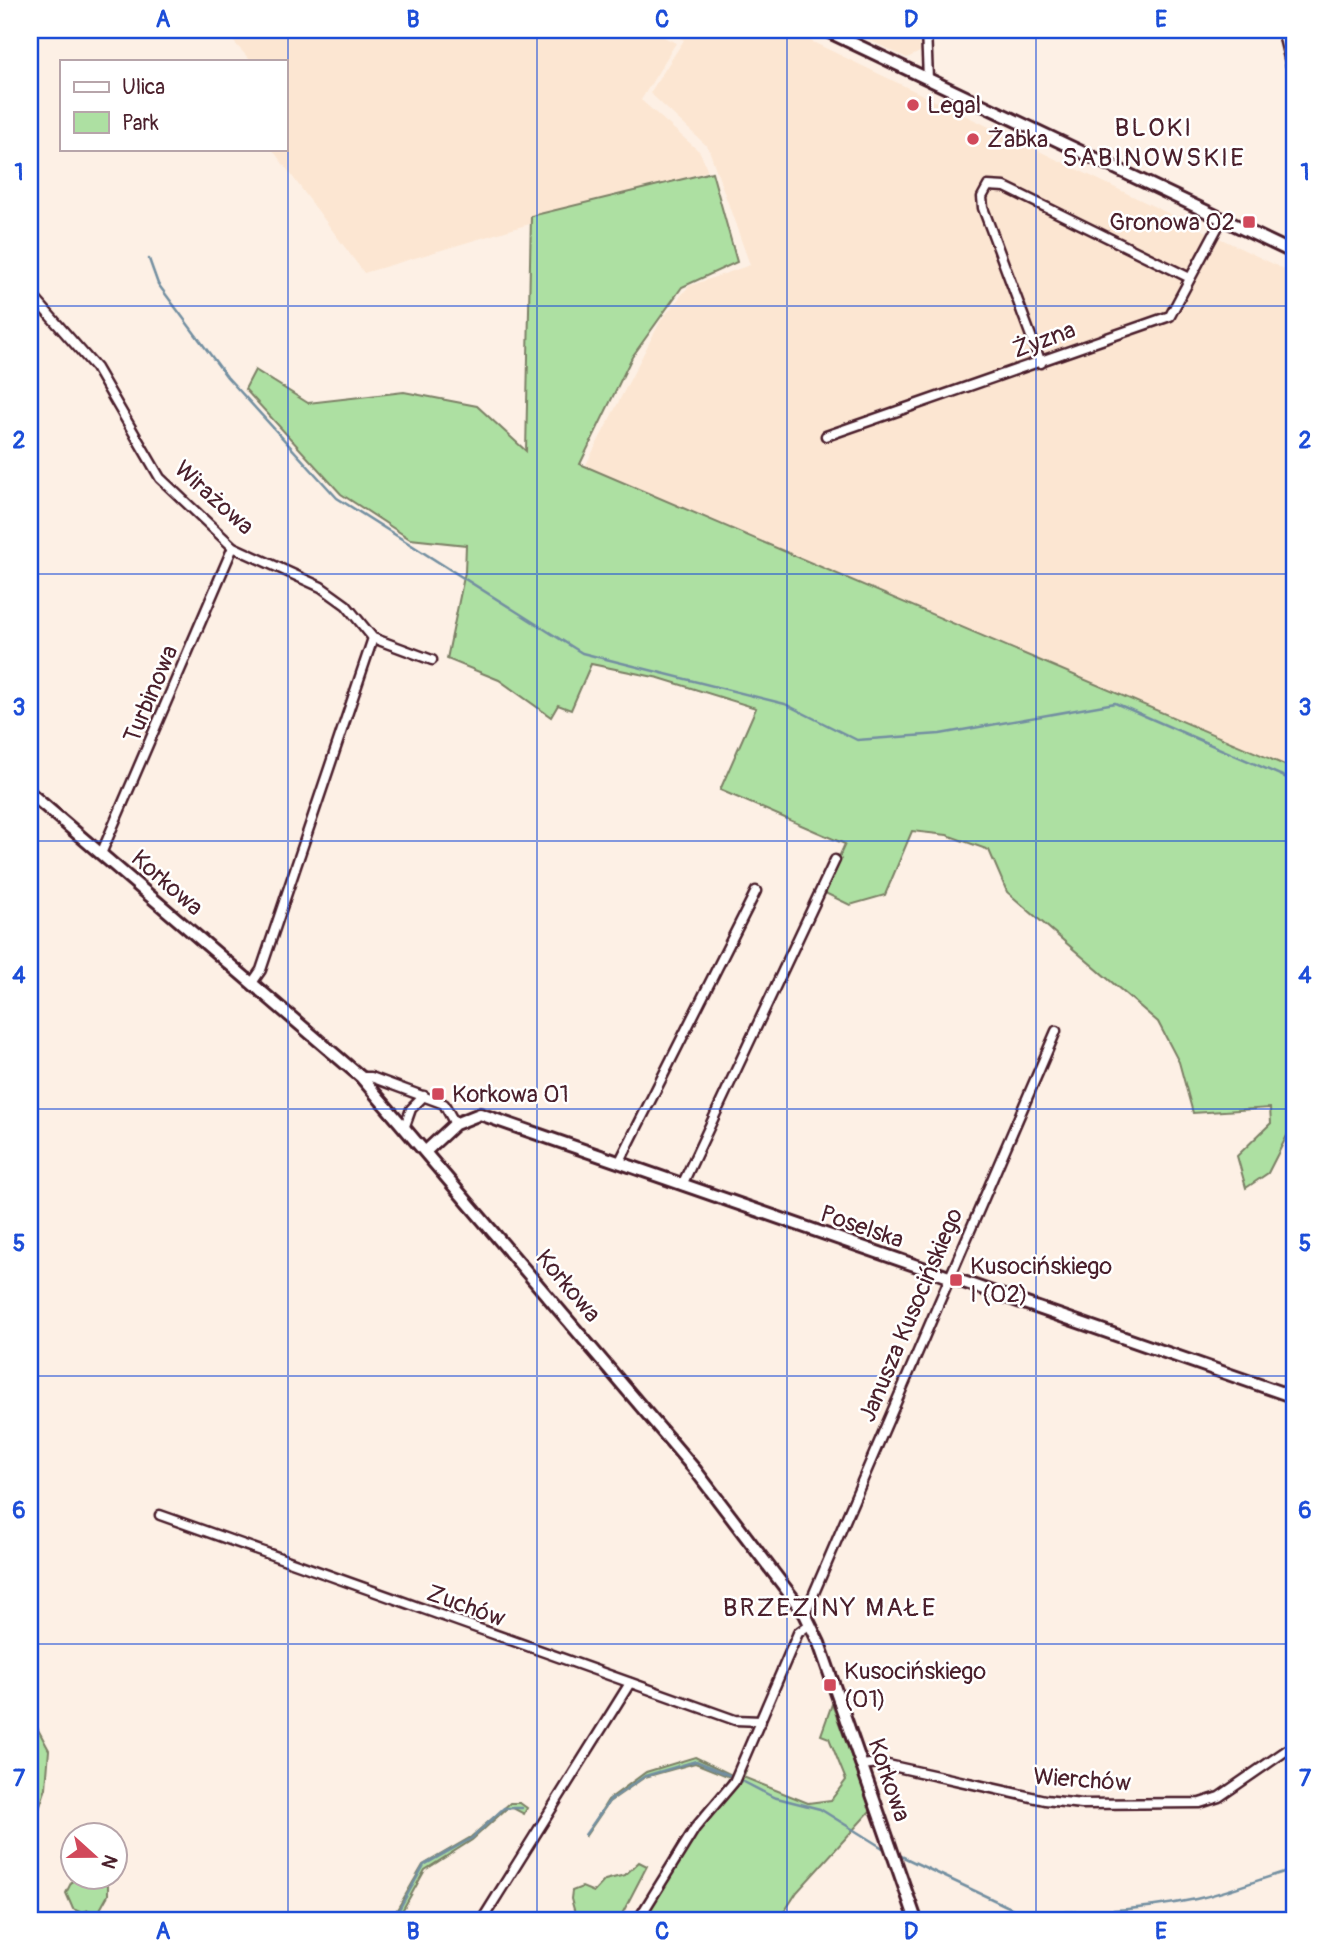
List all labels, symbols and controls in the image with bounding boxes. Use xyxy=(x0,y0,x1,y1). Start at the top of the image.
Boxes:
text: A xyxy=(156,5,171,34)
text: B xyxy=(406,5,420,34)
text: C xyxy=(655,5,669,34)
text: D xyxy=(904,5,918,34)
text: E xyxy=(1155,5,1167,34)
legend xyxy=(60,60,287,150)
text: Ulica xyxy=(122,74,165,101)
place label: Legal xyxy=(927,91,981,120)
marker: Legal xyxy=(905,97,921,113)
text: Park xyxy=(122,110,159,137)
district label: BLOKI SABINOWSKIE xyxy=(1062,112,1246,174)
place label: Żabka xyxy=(987,125,1048,154)
marker: Żabka xyxy=(965,131,981,147)
text: 1 xyxy=(15,158,24,187)
text: 1 xyxy=(1301,158,1310,187)
place label: Gronowa 02 xyxy=(1109,208,1235,237)
marker: Gronowa 02 xyxy=(1241,214,1257,230)
street label: Żyzna xyxy=(1009,315,1079,365)
text: 2 xyxy=(13,426,26,455)
text: 2 xyxy=(1299,426,1312,455)
street label: Wirażowa xyxy=(168,455,260,541)
street label: Turbinowa xyxy=(118,641,184,747)
text: 3 xyxy=(13,693,25,722)
text: 3 xyxy=(1299,693,1311,722)
street label: Korkowa xyxy=(125,844,209,922)
text: 4 xyxy=(12,961,26,990)
text: 4 xyxy=(1298,961,1312,990)
place label: Korkowa 01 xyxy=(452,1080,569,1109)
marker: Korkowa 01 xyxy=(430,1086,446,1102)
street label: Poselska xyxy=(816,1199,908,1255)
street label: Janusza Kusocińskiego xyxy=(853,1204,969,1426)
text: 5 xyxy=(13,1229,25,1258)
text: 5 xyxy=(1299,1229,1311,1258)
street label: Korkowa xyxy=(529,1244,607,1328)
place label: Kusocińskiego I (02) xyxy=(970,1252,1112,1309)
marker: Kusocińskiego I (02) xyxy=(948,1272,964,1288)
text: 6 xyxy=(12,1496,26,1525)
text: 6 xyxy=(1298,1496,1312,1525)
street label: Zuchów xyxy=(423,1578,509,1634)
district label: BRZEZINY MAŁE xyxy=(723,1592,937,1624)
place label: Kusocińskiego (01) xyxy=(844,1657,986,1714)
marker: Kusocińskiego (01) xyxy=(822,1677,838,1693)
street label: Korkowa xyxy=(861,1735,917,1825)
street label: Wierchów xyxy=(1032,1762,1132,1798)
text: 7 xyxy=(13,1764,26,1793)
text: 7 xyxy=(1299,1764,1312,1793)
north arrow xyxy=(60,1820,130,1890)
text: N xyxy=(95,1851,122,1872)
text: A xyxy=(156,1917,171,1946)
text: B xyxy=(406,1917,420,1946)
text: C xyxy=(655,1917,669,1946)
text: D xyxy=(904,1917,918,1946)
text: E xyxy=(1155,1917,1167,1946)

